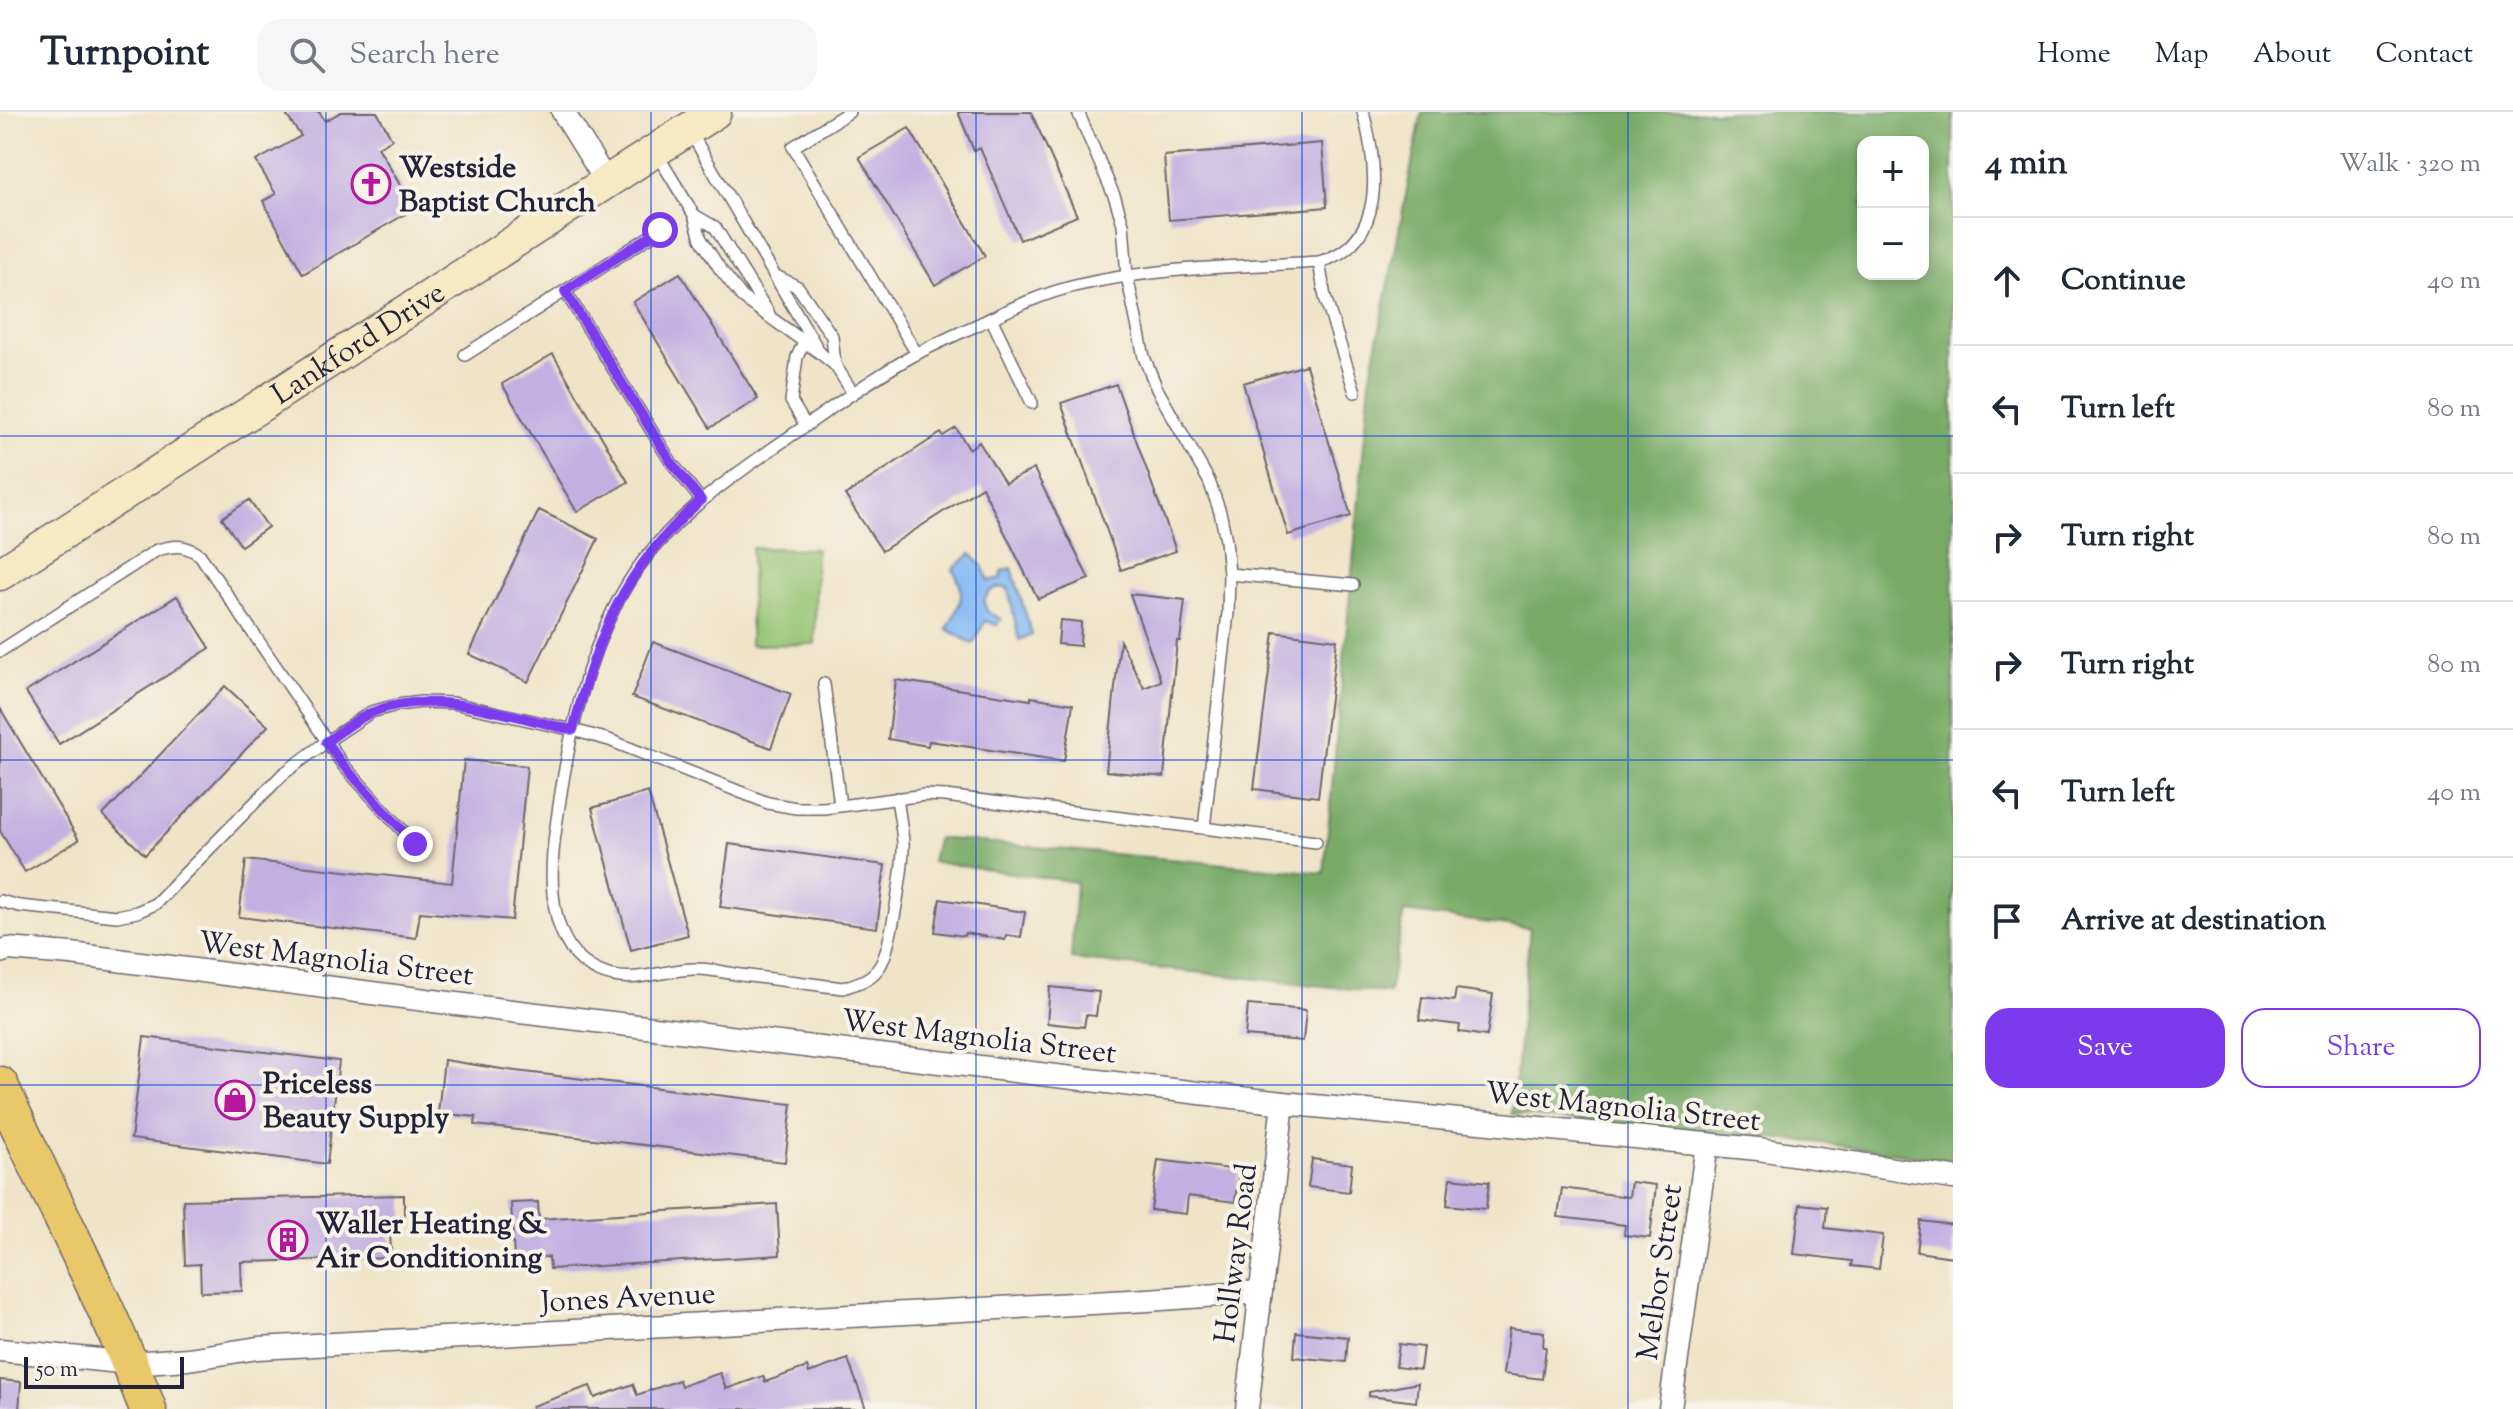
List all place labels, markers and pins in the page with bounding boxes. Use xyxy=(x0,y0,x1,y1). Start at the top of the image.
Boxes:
place label: Westside Baptist Church xyxy=(399,148,597,225)
church icon: Westside Baptist Church xyxy=(350,163,392,205)
place label: Priceless Beauty Supply xyxy=(263,1064,449,1141)
shop icon: Priceless Beauty Supply xyxy=(214,1079,256,1121)
place label: Waller Heating & Air Conditioning xyxy=(316,1204,547,1281)
building icon: Waller Heating & Air Conditioning xyxy=(267,1219,309,1261)

